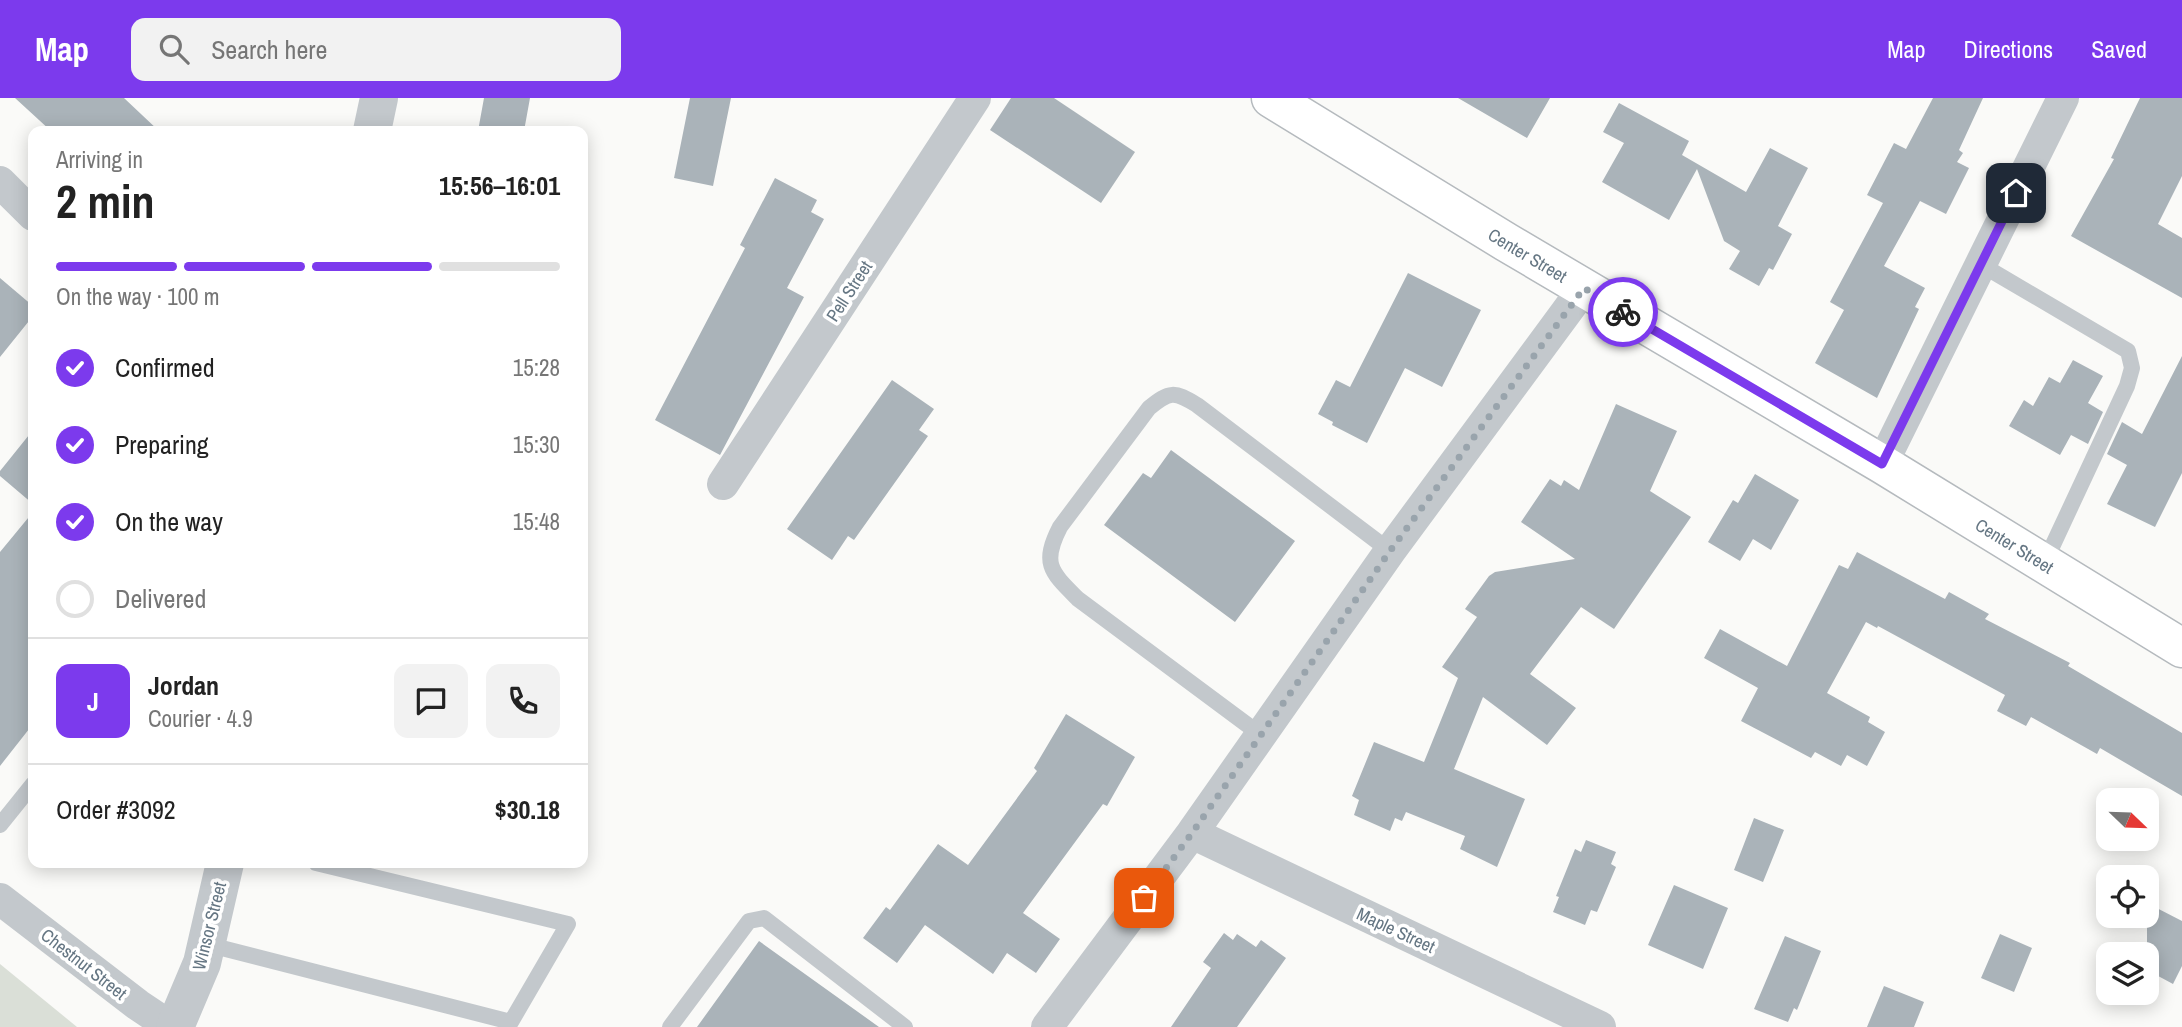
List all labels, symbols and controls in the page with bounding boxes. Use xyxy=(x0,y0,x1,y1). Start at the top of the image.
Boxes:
search box xyxy=(131,18,621,81)
text: Map xyxy=(35,27,89,71)
icon: search xyxy=(155,30,193,68)
text: Search here xyxy=(211,32,327,67)
text: Map xyxy=(1887,33,1925,65)
text: Directions xyxy=(1963,33,2053,65)
text: Saved xyxy=(2091,33,2147,65)
text: Arriving in xyxy=(56,144,143,175)
pin xyxy=(1986,163,2046,223)
text: 15:56–16:01 xyxy=(439,168,560,203)
text: 2 min xyxy=(56,170,155,232)
icon: home xyxy=(1997,174,2035,212)
street label: Center Street xyxy=(1484,222,1572,288)
street label: Pell Street xyxy=(820,256,878,326)
courier xyxy=(1588,277,1658,347)
text: On the way · 100 m xyxy=(56,281,220,312)
icon: bike xyxy=(1604,293,1642,331)
icon: check xyxy=(56,349,94,387)
text: Confirmed xyxy=(115,350,215,385)
text: 15:28 xyxy=(513,352,560,383)
icon: check xyxy=(56,426,94,464)
text: Preparing xyxy=(115,427,209,462)
text: 15:30 xyxy=(513,429,560,460)
icon: check xyxy=(56,503,94,541)
text: On the way xyxy=(115,504,223,539)
text: 15:48 xyxy=(513,506,560,537)
street label: Center Street xyxy=(1971,512,2059,579)
text: Delivered xyxy=(115,581,206,616)
button: chat xyxy=(394,664,468,738)
button: phone xyxy=(486,664,560,738)
text: Jordan xyxy=(148,668,219,703)
text: J xyxy=(87,684,99,719)
text: Courier · 4.9 xyxy=(148,703,253,734)
north arrow xyxy=(2096,788,2160,850)
map controls xyxy=(2096,788,2159,1005)
text: Order #3092 xyxy=(56,792,176,827)
text: $30.18 xyxy=(495,792,560,827)
button: locate xyxy=(2096,865,2159,928)
pin xyxy=(1114,868,1174,928)
street label: Winsor Street xyxy=(186,879,232,973)
icon: bag xyxy=(1125,879,1163,917)
street label: Maple Street xyxy=(1353,901,1439,959)
street label: Chestnut Street xyxy=(36,923,132,1005)
button: layers xyxy=(2096,942,2159,1005)

